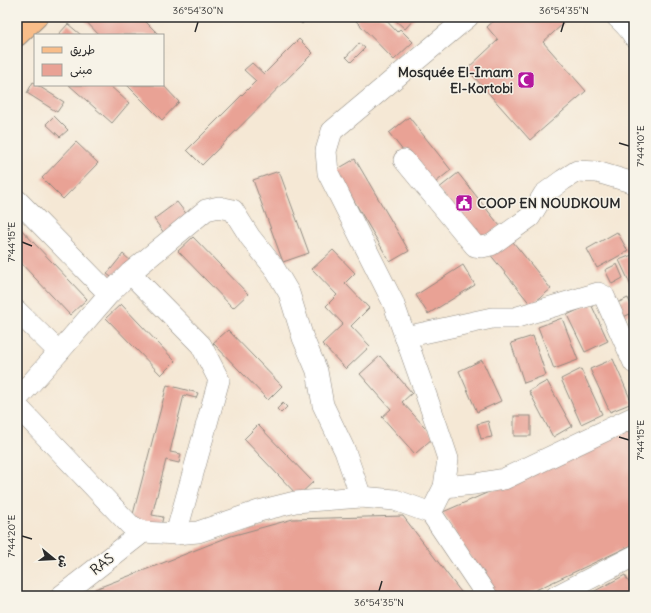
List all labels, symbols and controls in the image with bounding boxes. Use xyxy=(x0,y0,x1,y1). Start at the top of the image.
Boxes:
text: 36°54'30"N xyxy=(173,4,223,17)
text: 36°54'35"N xyxy=(539,4,589,17)
legend xyxy=(34,34,164,86)
text: طريق xyxy=(70,42,95,57)
text: مبنى xyxy=(70,62,93,78)
place label: Mosquée El-Imam El-Kortobi xyxy=(398,63,514,97)
mosque icon: Mosquée El-Imam El-Kortobi xyxy=(516,70,536,90)
text: 7°44'10"E xyxy=(634,125,647,167)
public building icon: COOP EN NOUDKOUM xyxy=(454,193,474,213)
place label: COOP EN NOUDKOUM xyxy=(477,194,621,212)
text: 7°44'15"E xyxy=(5,222,18,262)
text: 7°44'15"E xyxy=(634,420,647,460)
text: 7°44'20"E xyxy=(5,514,18,557)
north arrow xyxy=(34,539,74,579)
street label: RAS xyxy=(86,549,118,579)
text: ش xyxy=(55,554,72,570)
text: 36°54'35"N xyxy=(354,596,404,609)

